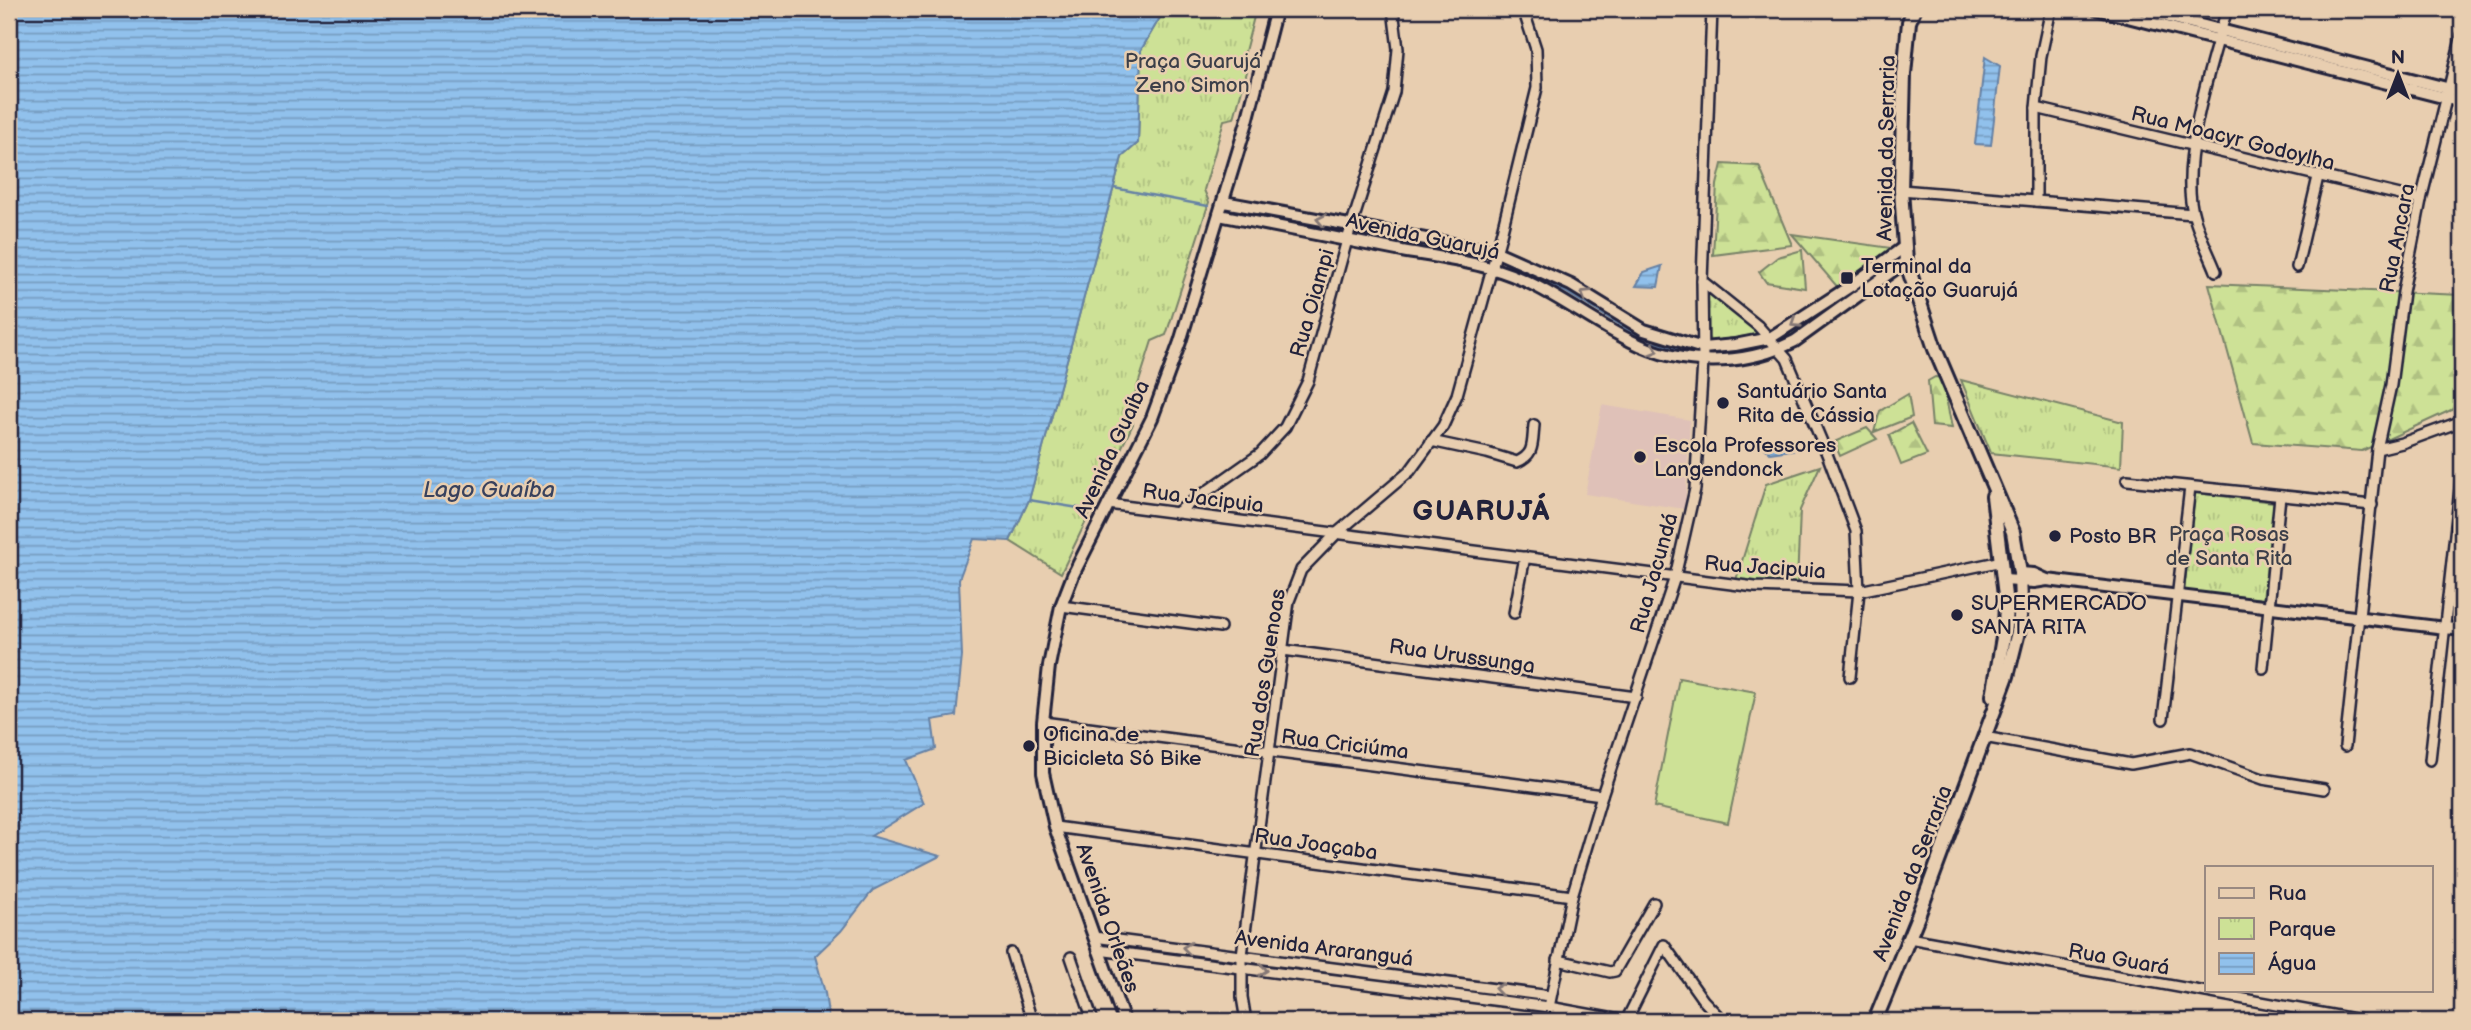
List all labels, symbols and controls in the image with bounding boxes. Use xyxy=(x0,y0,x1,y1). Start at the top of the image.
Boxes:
north arrow xyxy=(2362,38,2432,108)
text: N xyxy=(2391,47,2405,70)
park label: Praça Guarujá Zeno Simon xyxy=(1125,49,1261,98)
street label: Avenida da Serraria xyxy=(1872,55,1901,241)
street label: Rua Moacyr Godoylha xyxy=(2128,101,2337,176)
street label: Rua Ancara xyxy=(2375,181,2420,295)
street label: Avenida Guarujá xyxy=(1344,208,1502,265)
one-way arrow xyxy=(1315,213,1327,228)
street label: Rua Oiampi xyxy=(1285,246,1340,360)
place label: Terminal da Lotação Guarujá xyxy=(1861,254,2018,303)
marker: Terminal da Lotação Guarujá xyxy=(1839,270,1855,286)
one-way arrow xyxy=(1580,289,1593,302)
one-way arrow xyxy=(1790,315,1803,328)
one-way arrow xyxy=(1648,341,1660,356)
street label: Avenida Guaíba xyxy=(1070,376,1155,522)
place label: Santuário Santa Rita de Cássia xyxy=(1737,379,1887,428)
marker: Santuário Santa Rita de Cássia xyxy=(1715,395,1731,411)
place label: Escola Professores Langendonck xyxy=(1654,433,1837,482)
marker: Escola Professores Langendonck xyxy=(1632,449,1648,465)
water label: Lago Guaíba xyxy=(423,476,555,504)
street label: Rua Jacipuia xyxy=(1141,479,1265,518)
district label: GUARUJÁ xyxy=(1413,492,1551,528)
street label: Rua Jacundá xyxy=(1625,510,1684,636)
park label: Praça Rosas de Santa Rita xyxy=(2165,522,2293,571)
place label: Posto BR xyxy=(2069,524,2156,549)
marker: Posto BR xyxy=(2047,528,2063,544)
street label: Rua Jacipuia xyxy=(1703,551,1827,584)
street label: Rua dos Guenoas xyxy=(1240,587,1291,759)
place label: SUPERMERCADO SANTA RITA xyxy=(1971,591,2147,640)
marker: SUPERMERCADO SANTA RITA xyxy=(1949,607,1965,623)
street label: Rua Urussunga xyxy=(1387,634,1537,679)
place label: Oficina de Bicicleta Só Bike xyxy=(1043,722,1202,771)
street label: Rua Criciúma xyxy=(1280,724,1410,765)
marker: Oficina de Bicicleta Só Bike xyxy=(1021,738,1037,754)
street label: Avenida da Serraria xyxy=(1867,782,1958,965)
street label: Rua Joaçaba xyxy=(1253,823,1379,866)
street label: Avenida Orleães xyxy=(1070,840,1145,996)
legend xyxy=(2205,866,2432,992)
text: Rua xyxy=(2268,881,2307,906)
text: Parque xyxy=(2268,917,2336,942)
street label: Avenida Araranguá xyxy=(1233,925,1414,972)
street label: Rua Guará xyxy=(2066,938,2172,981)
one-way arrow xyxy=(1181,941,1192,956)
text: Água xyxy=(2268,951,2316,976)
one-way arrow xyxy=(1257,962,1269,977)
one-way arrow xyxy=(1494,982,1505,997)

